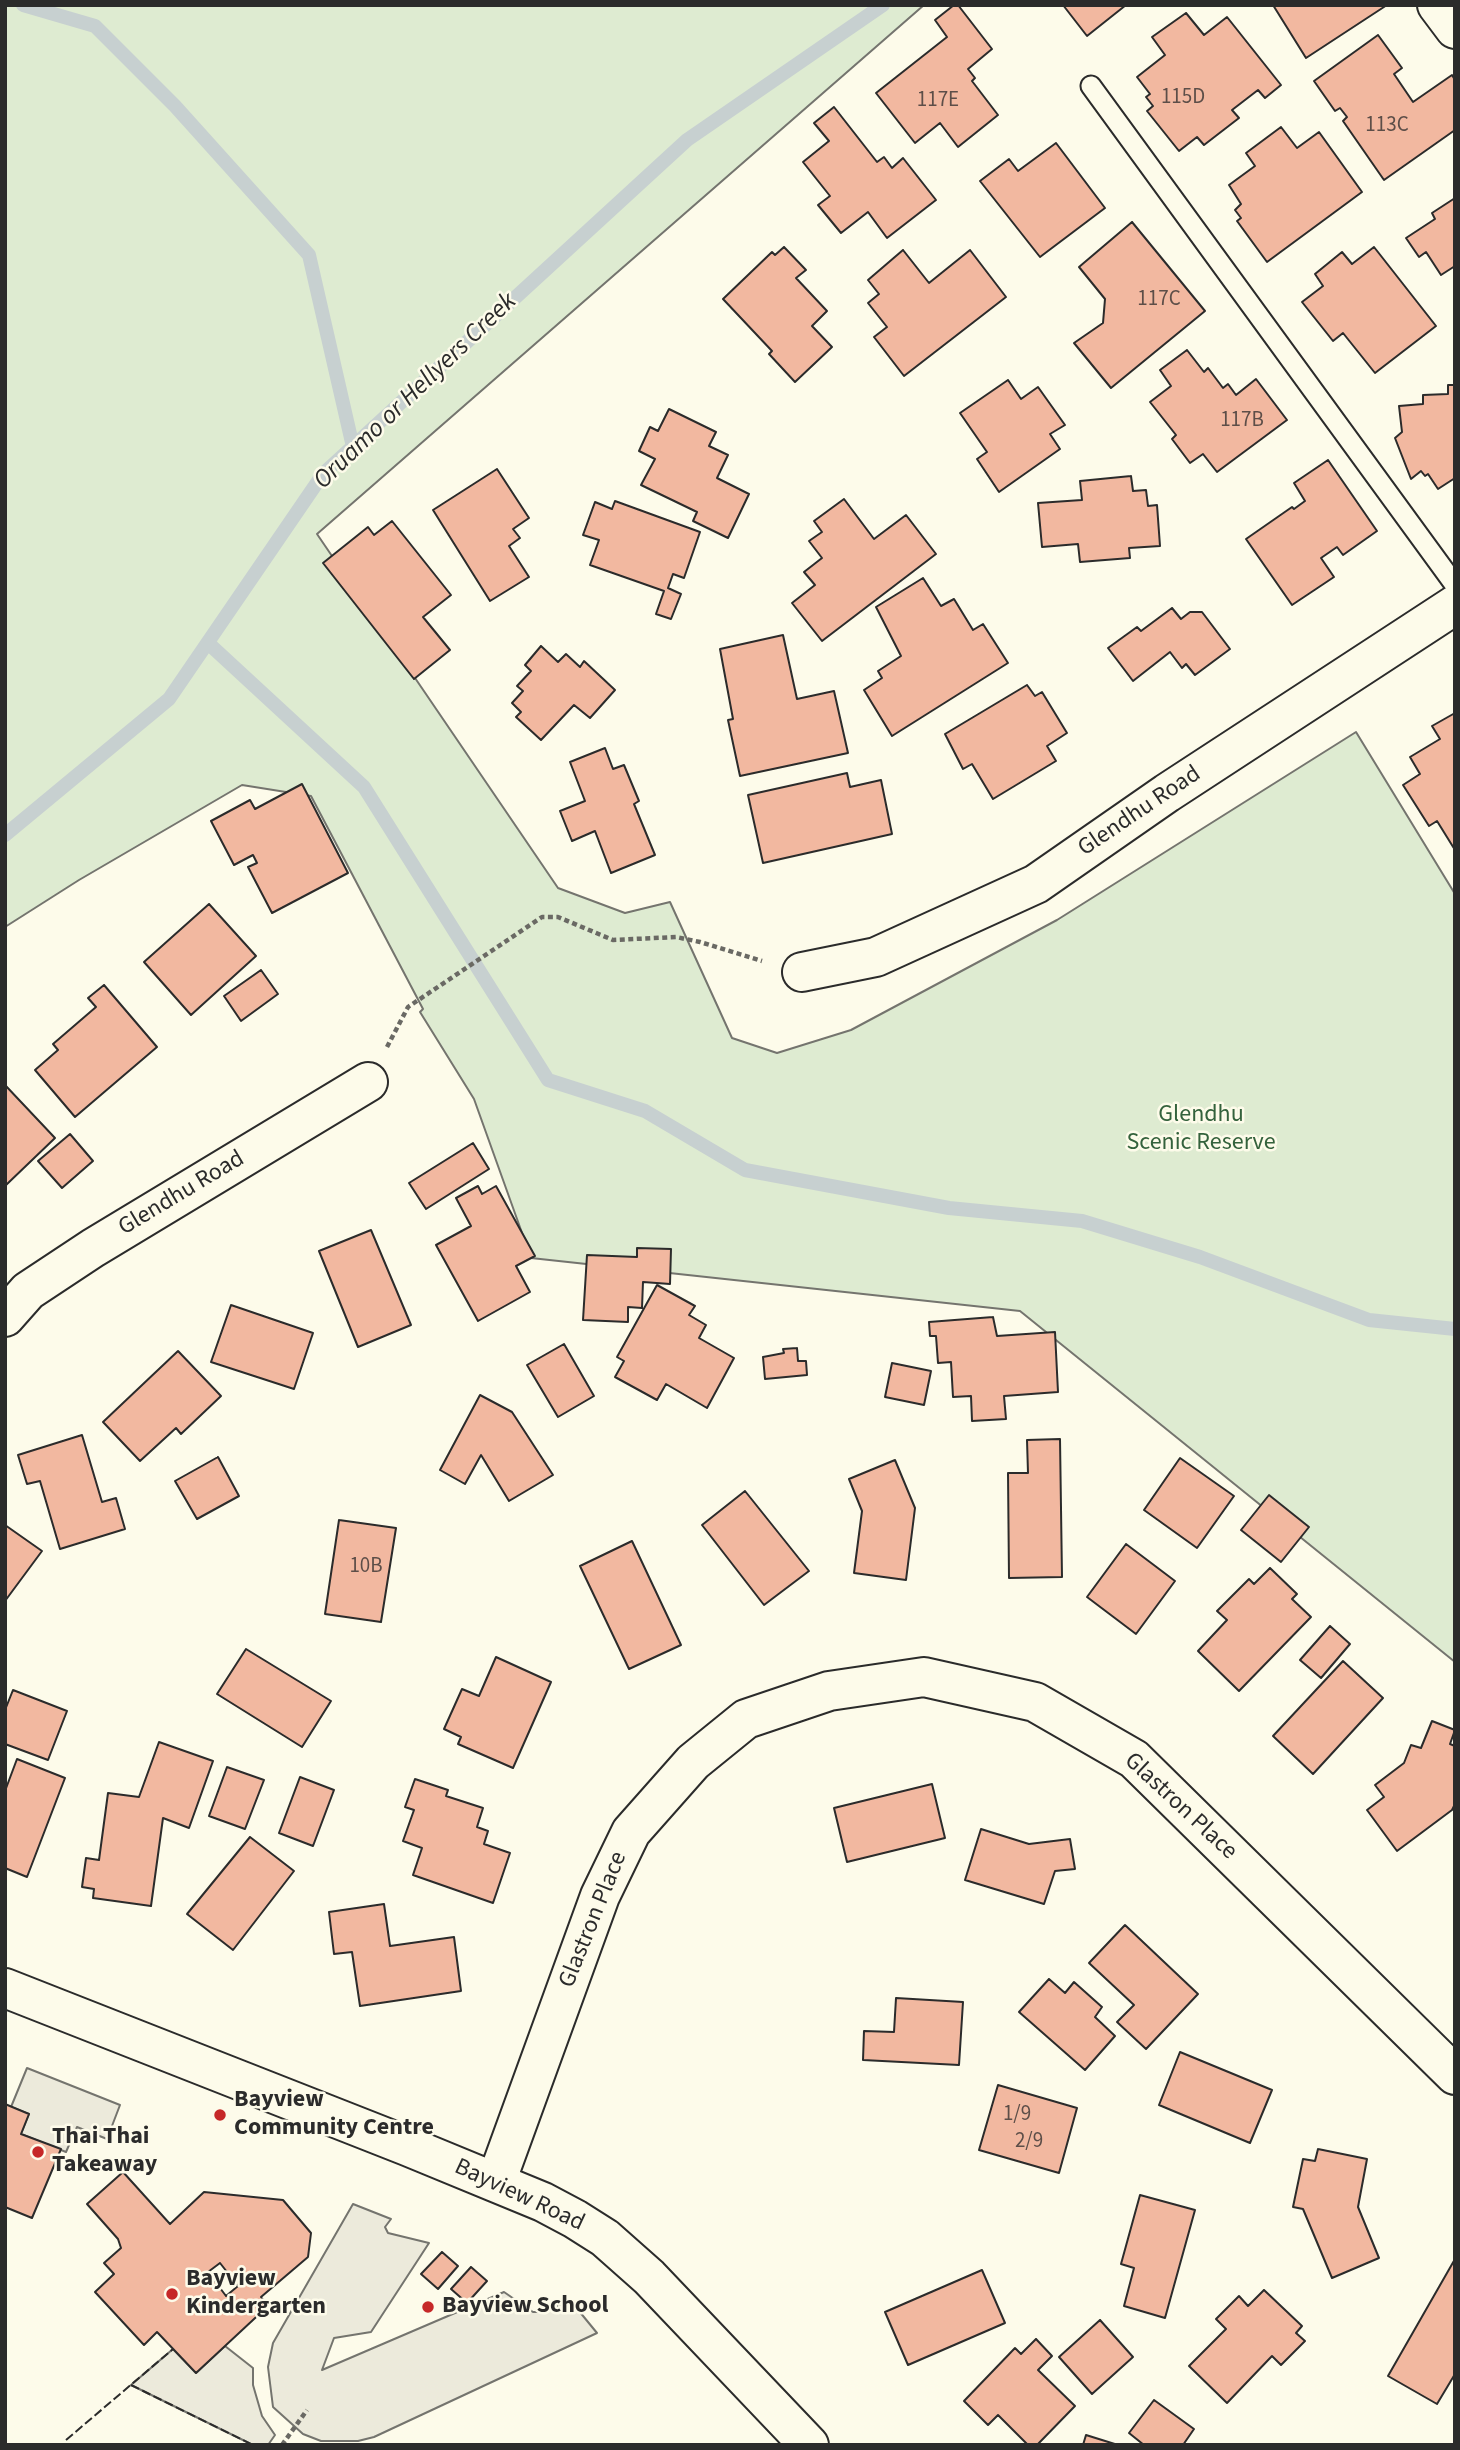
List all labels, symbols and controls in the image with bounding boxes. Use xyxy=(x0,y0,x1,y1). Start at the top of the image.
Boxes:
house number: 115D xyxy=(1161,85,1205,111)
house number: 117E xyxy=(917,88,959,114)
house number: 113C xyxy=(1365,113,1409,139)
water label: Oruamo or Hellyers Creek xyxy=(308,287,524,497)
house number: 117C xyxy=(1137,287,1181,313)
house number: 117B xyxy=(1220,408,1264,434)
street label: Glendhu Road xyxy=(1073,760,1207,864)
park label: Glendhu Scenic Reserve xyxy=(1126,1102,1276,1158)
street label: Glendhu Road xyxy=(114,1145,250,1243)
house number: 10B xyxy=(349,1554,383,1580)
street label: Glastron Place xyxy=(1118,1747,1242,1867)
street label: Glastron Place xyxy=(554,1848,634,1992)
place label: Bayview Community Centre xyxy=(234,2087,434,2143)
house number: 1/9 xyxy=(1003,2102,1031,2128)
marker: Bayview Community Centre xyxy=(212,2107,228,2123)
place label: Thai Thai Takeaway xyxy=(52,2124,157,2180)
house number: 2/9 xyxy=(1015,2129,1043,2155)
marker: Thai Thai Takeaway xyxy=(30,2144,46,2160)
street label: Bayview Road xyxy=(449,2153,589,2239)
place label: Bayview Kindergarten xyxy=(186,2266,326,2322)
marker: Bayview Kindergarten xyxy=(164,2286,180,2302)
place label: Bayview School xyxy=(442,2293,608,2321)
marker: Bayview School xyxy=(420,2299,436,2315)

